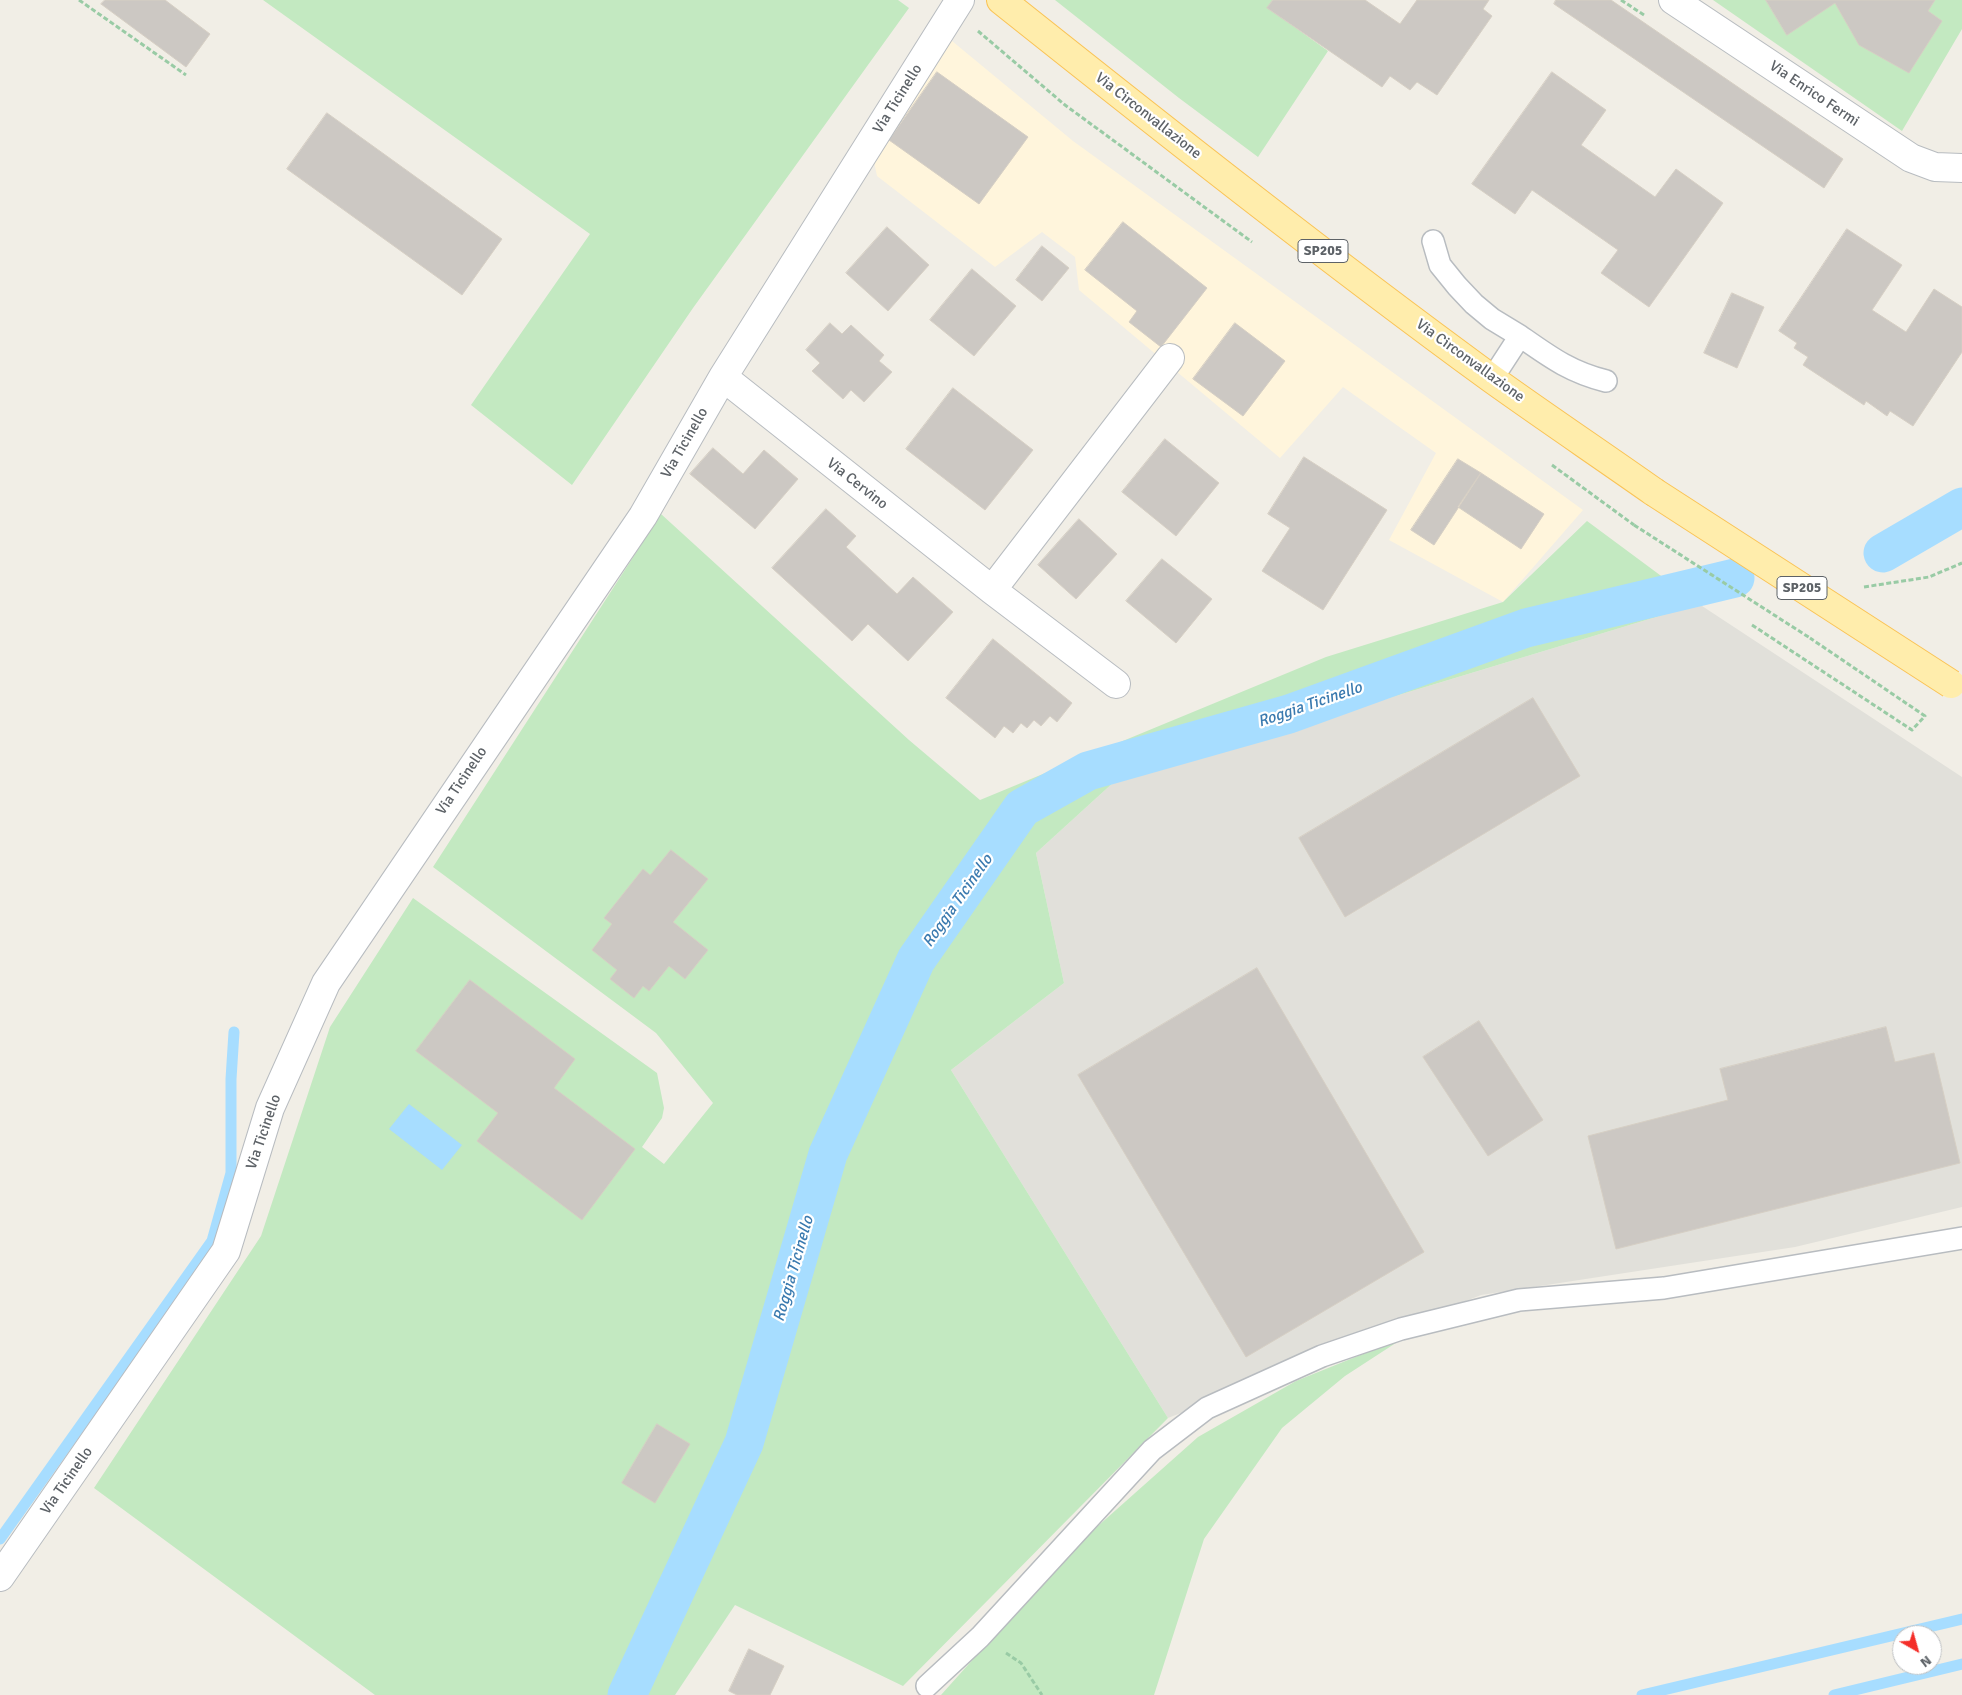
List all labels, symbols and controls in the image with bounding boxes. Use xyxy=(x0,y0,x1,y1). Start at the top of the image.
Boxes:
street label: Via Enrico Fermi xyxy=(1766,57,1862,131)
street label: Via Ticinello xyxy=(870,61,926,137)
street label: Via Circonvallazione xyxy=(1091,69,1205,163)
road number: SP205 xyxy=(1298,240,1348,262)
street label: Via Circonvallazione xyxy=(1412,316,1528,406)
street label: Via Ticinello xyxy=(658,405,712,481)
street label: Via Cervino xyxy=(823,455,891,513)
road number: SP205 xyxy=(1777,576,1827,600)
water label: Roggia Ticinello xyxy=(1255,678,1365,732)
street label: Via Ticinello xyxy=(433,744,491,818)
water label: Roggia Ticinello xyxy=(919,851,997,951)
street label: Via Ticinello xyxy=(243,1092,285,1172)
water label: Roggia Ticinello xyxy=(770,1214,818,1324)
street label: Via Ticinello xyxy=(37,1444,97,1518)
north arrow xyxy=(1892,1625,1942,1675)
text: N xyxy=(1917,1652,1935,1671)

